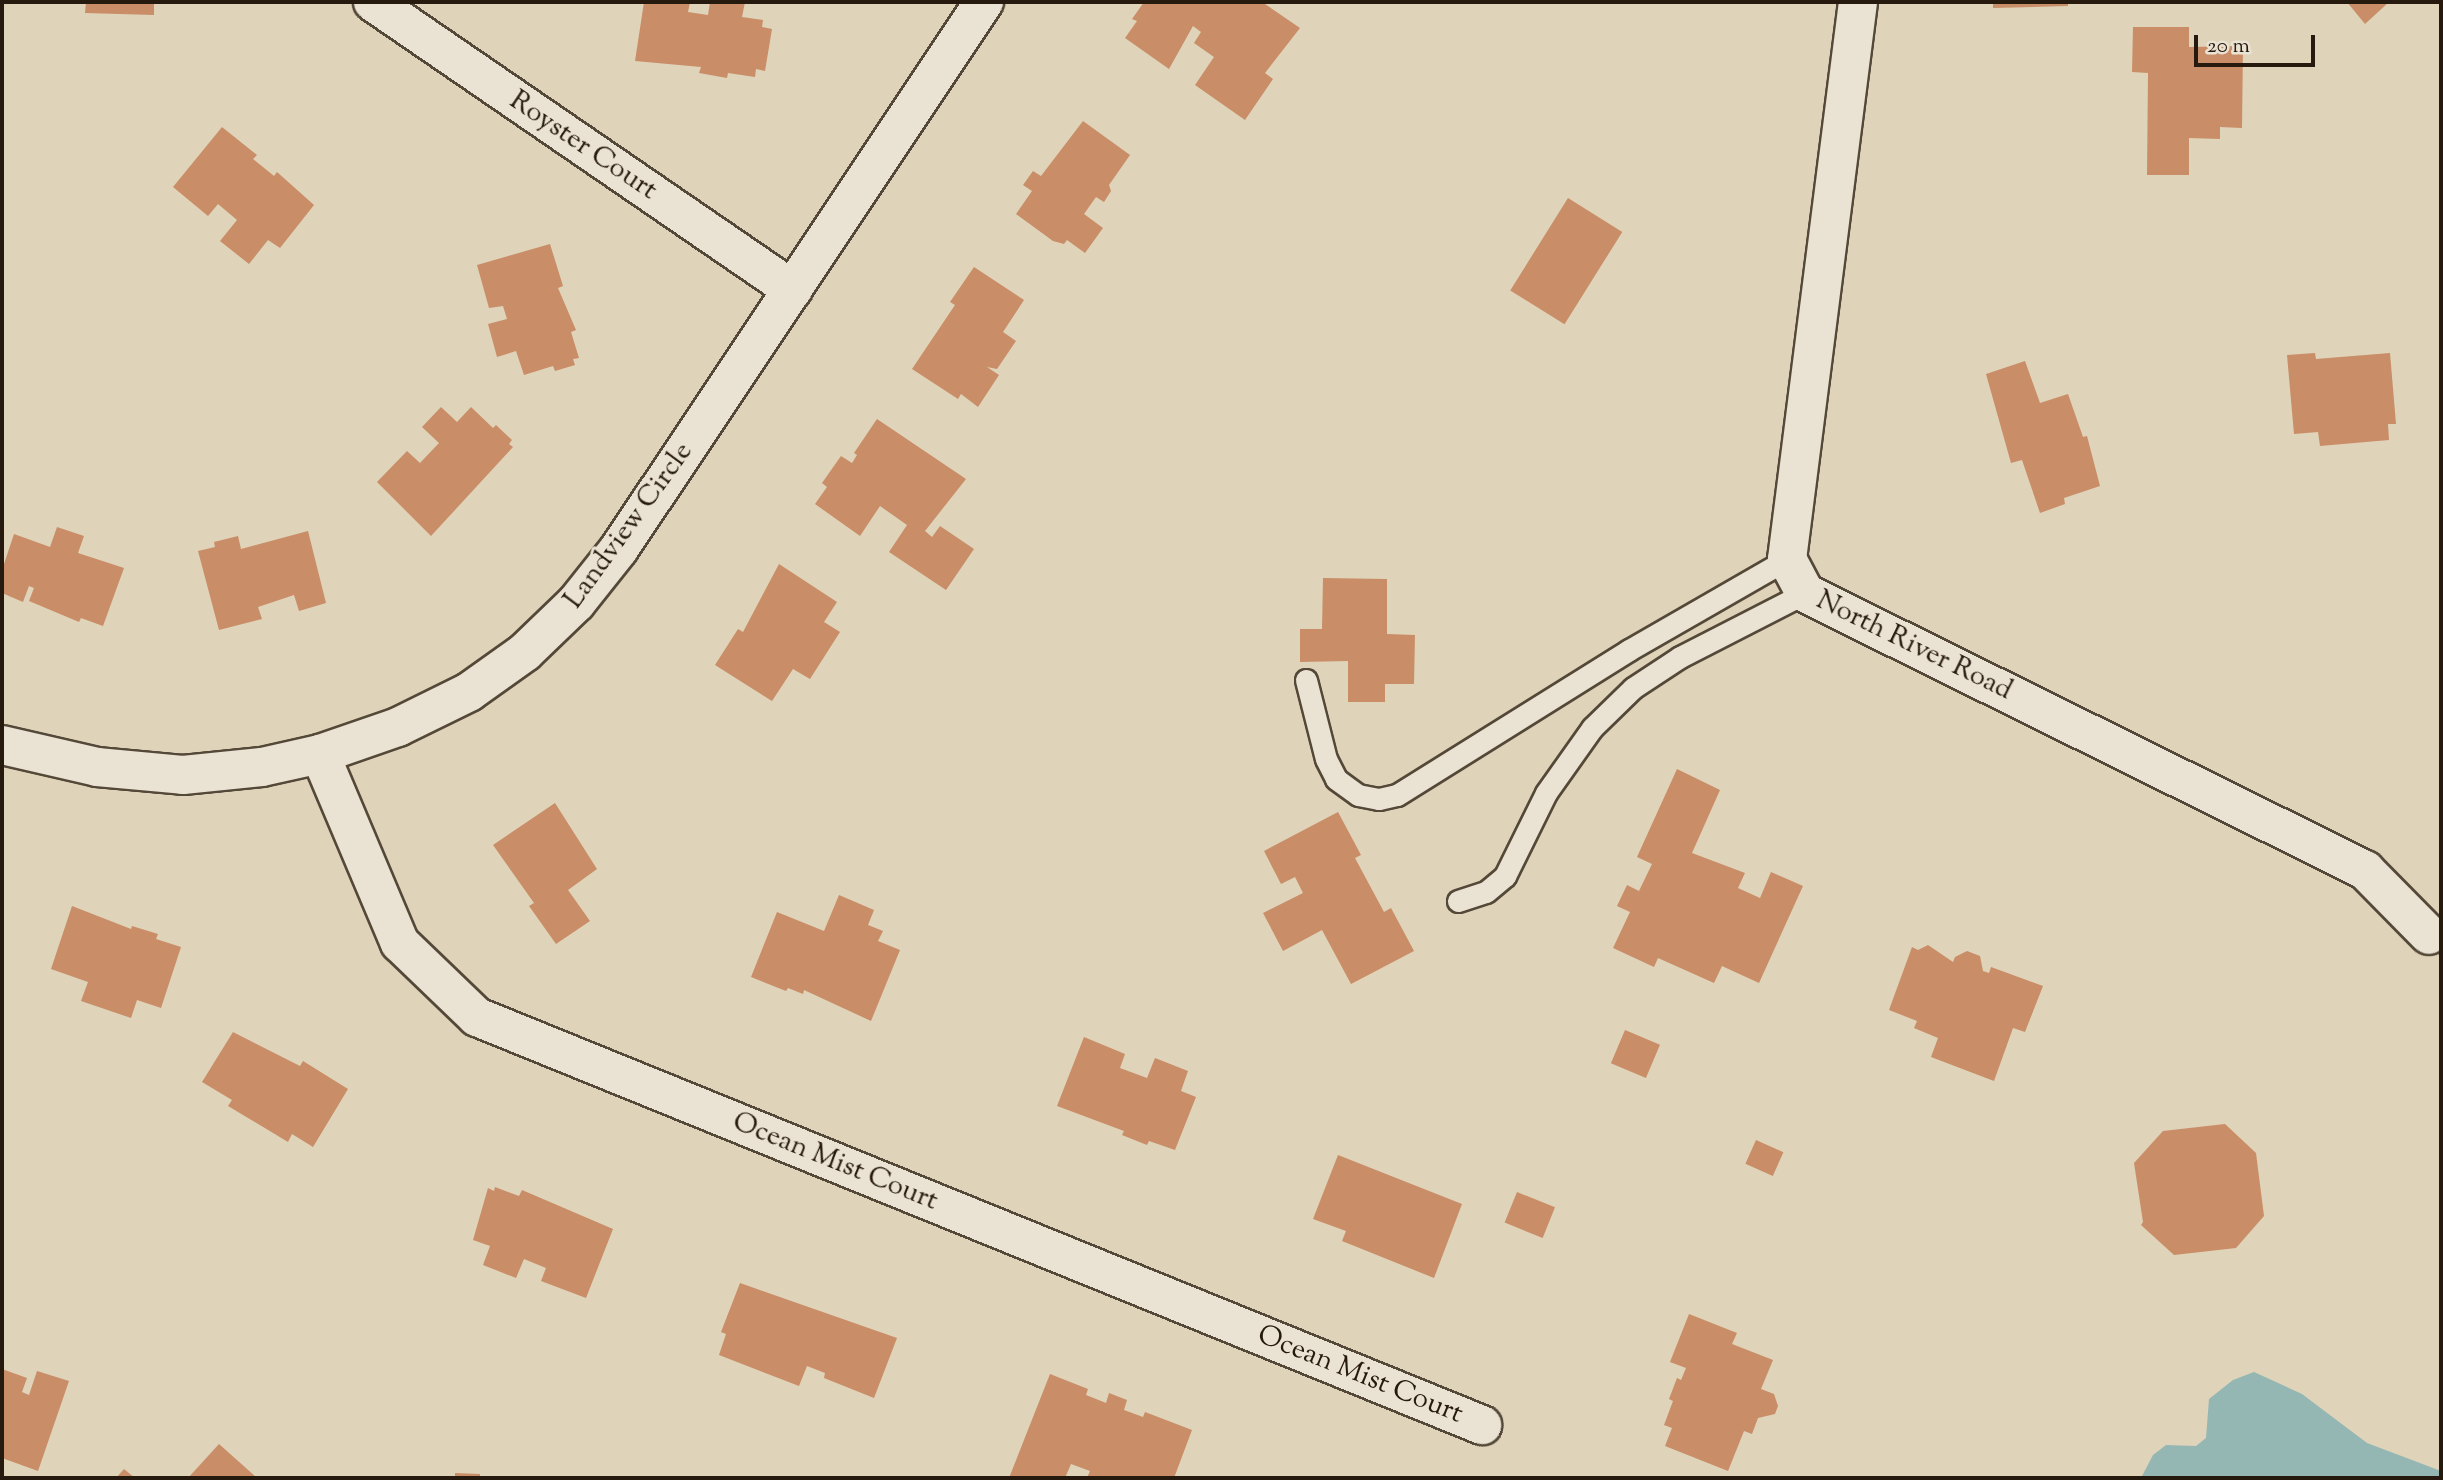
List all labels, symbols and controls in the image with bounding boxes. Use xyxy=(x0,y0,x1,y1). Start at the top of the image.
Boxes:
scale bar xyxy=(2198,21,2319,65)
text: 20 m xyxy=(2207,32,2250,62)
street label: Royster Court xyxy=(503,84,663,208)
street label: Landview Circle xyxy=(557,436,701,616)
street label: North River Road xyxy=(1810,584,2018,708)
street label: Ocean Mist Court xyxy=(727,1105,943,1219)
street label: Ocean Mist Court xyxy=(1252,1318,1468,1432)

